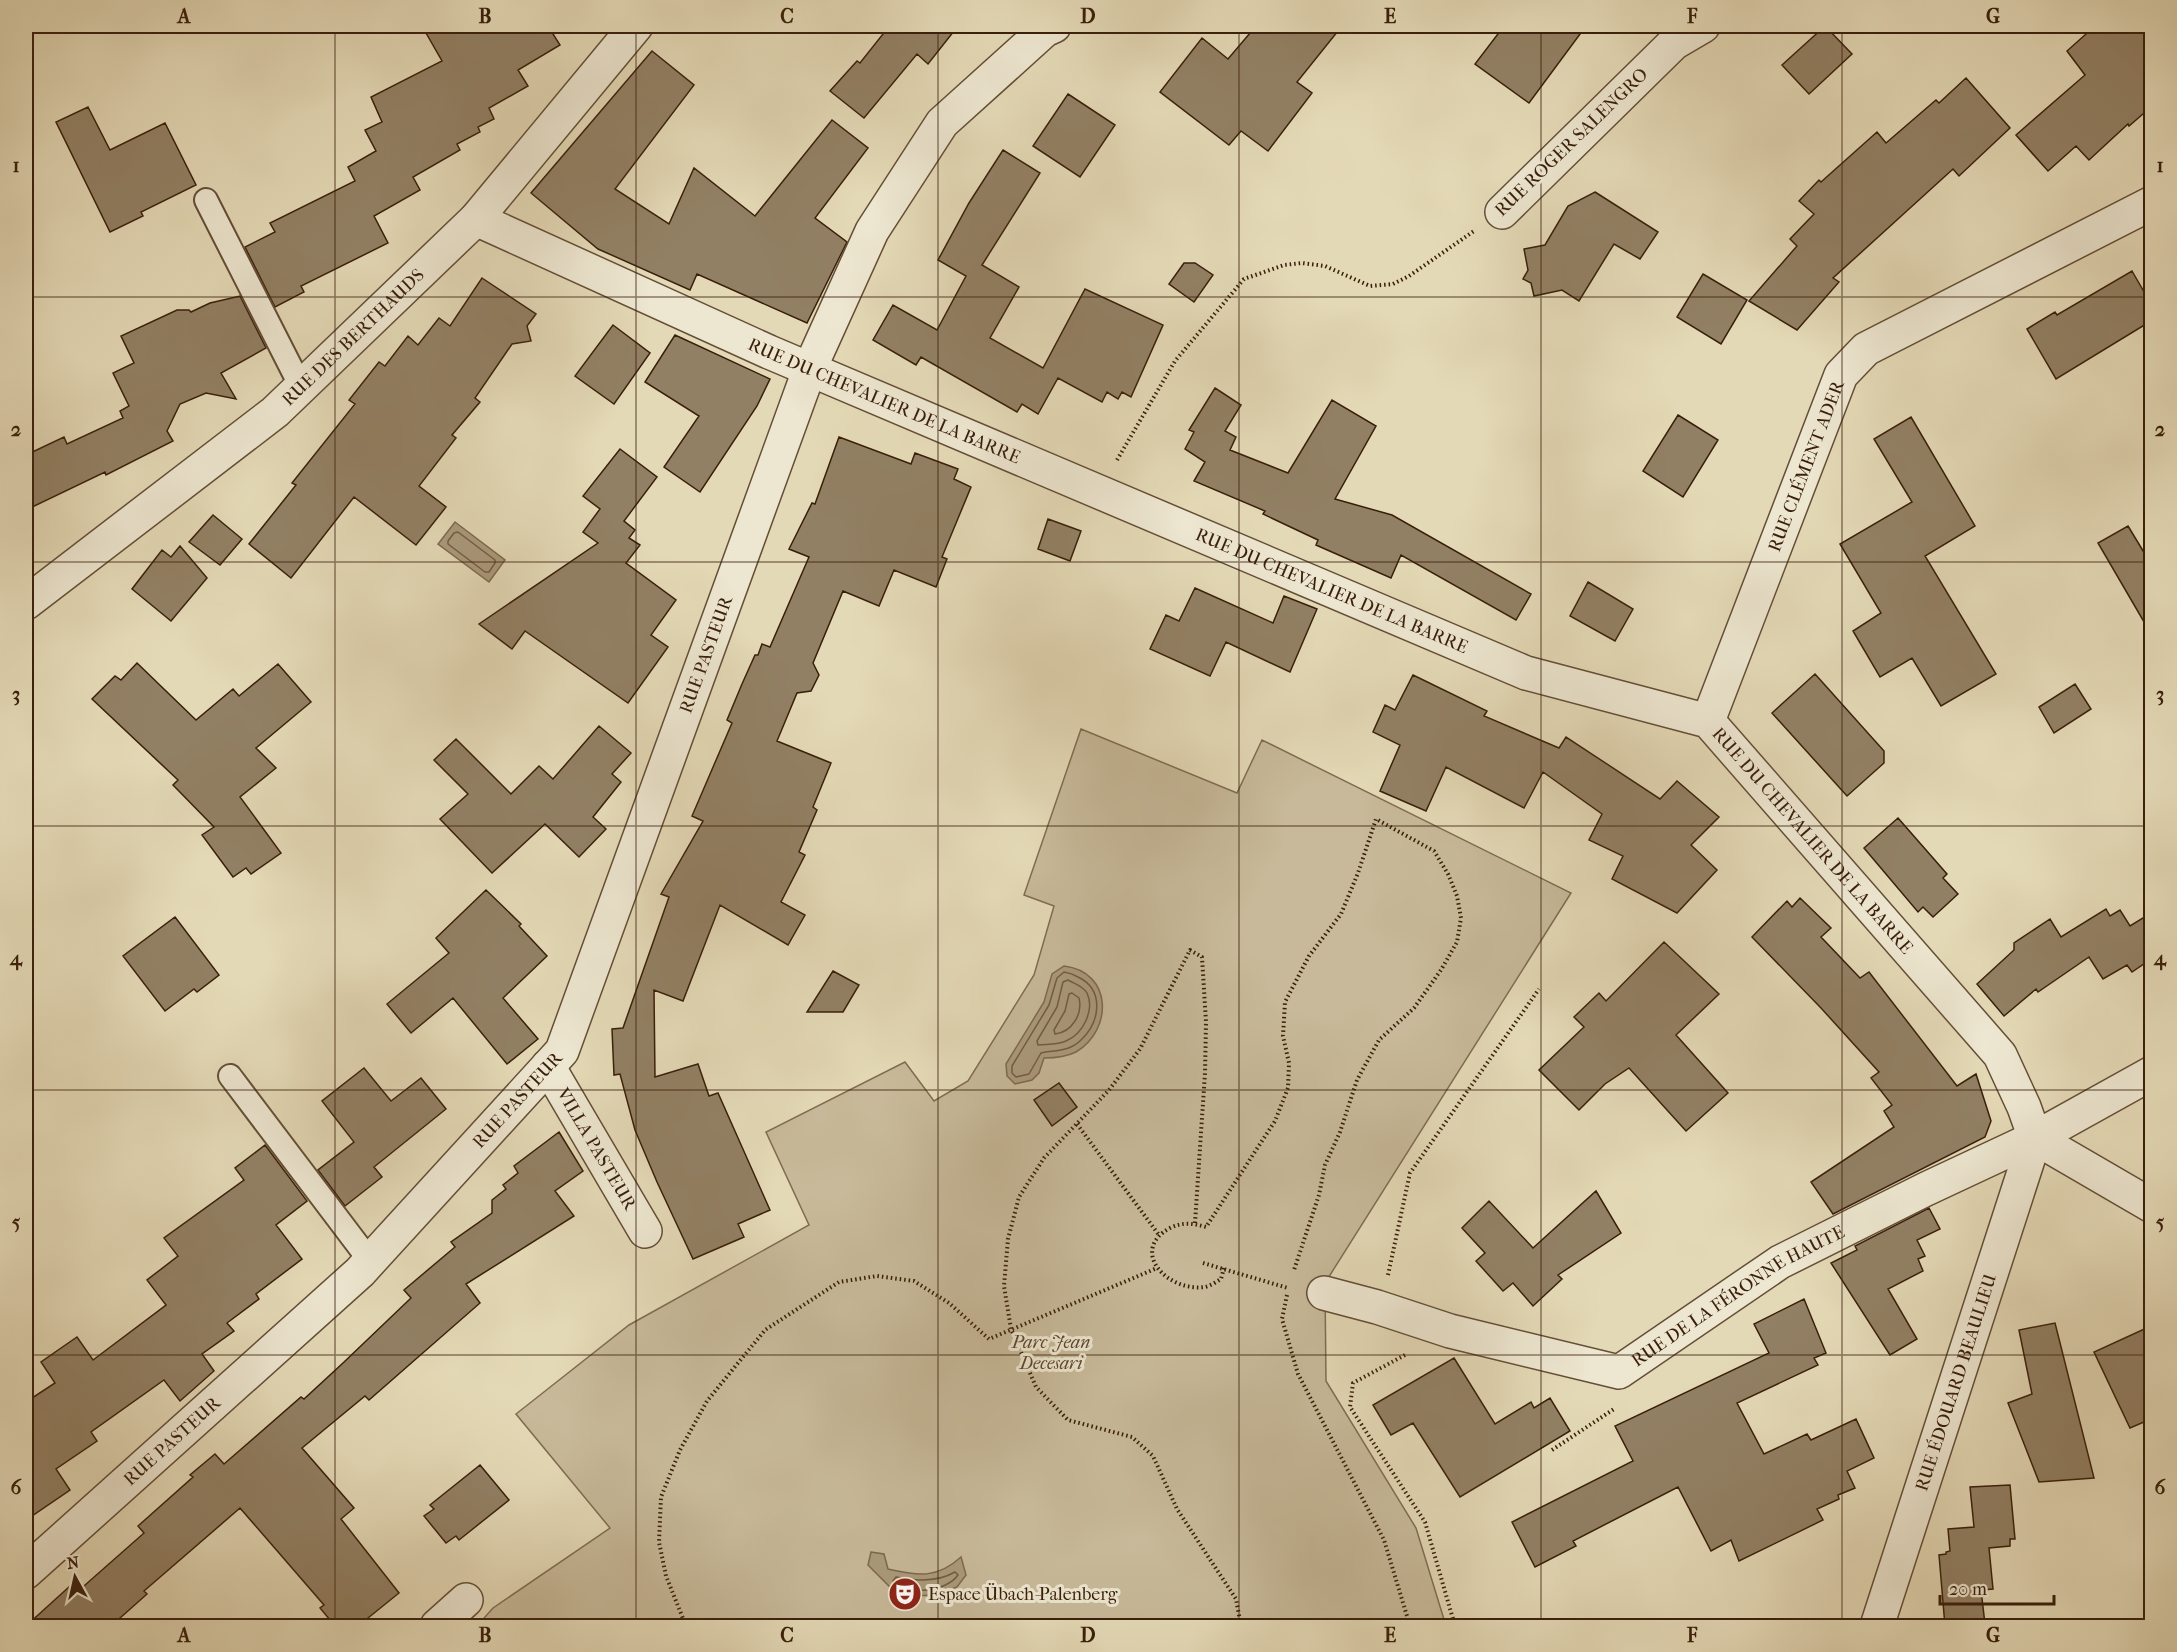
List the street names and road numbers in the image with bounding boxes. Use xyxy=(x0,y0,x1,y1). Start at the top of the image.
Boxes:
street label: RUE ROGER SALENGRO xyxy=(1491,64,1652,221)
street label: RUE DES BERTHAUDS xyxy=(278,264,429,410)
street label: RUE DU CHEVALIER DE LA BARRE xyxy=(745,334,1023,468)
street label: RUE CLÉMENT ADER xyxy=(1764,377,1849,555)
street label: RUE DU CHEVALIER DE LA BARRE xyxy=(1192,524,1471,658)
street label: RUE PASTEUR xyxy=(676,593,738,716)
street label: RUE DU CHEVALIER DE LA BARRE xyxy=(1708,723,1917,958)
street label: RUE PASTEUR xyxy=(468,1047,567,1153)
street label: VILLA PASTEUR xyxy=(552,1083,641,1215)
street label: RUE DE LA FÉRONNE HAUTE xyxy=(1628,1222,1848,1371)
street label: RUE ÉDOUARD BEAULIEU xyxy=(1911,1271,2001,1494)
street label: RUE PASTEUR xyxy=(120,1392,226,1490)

